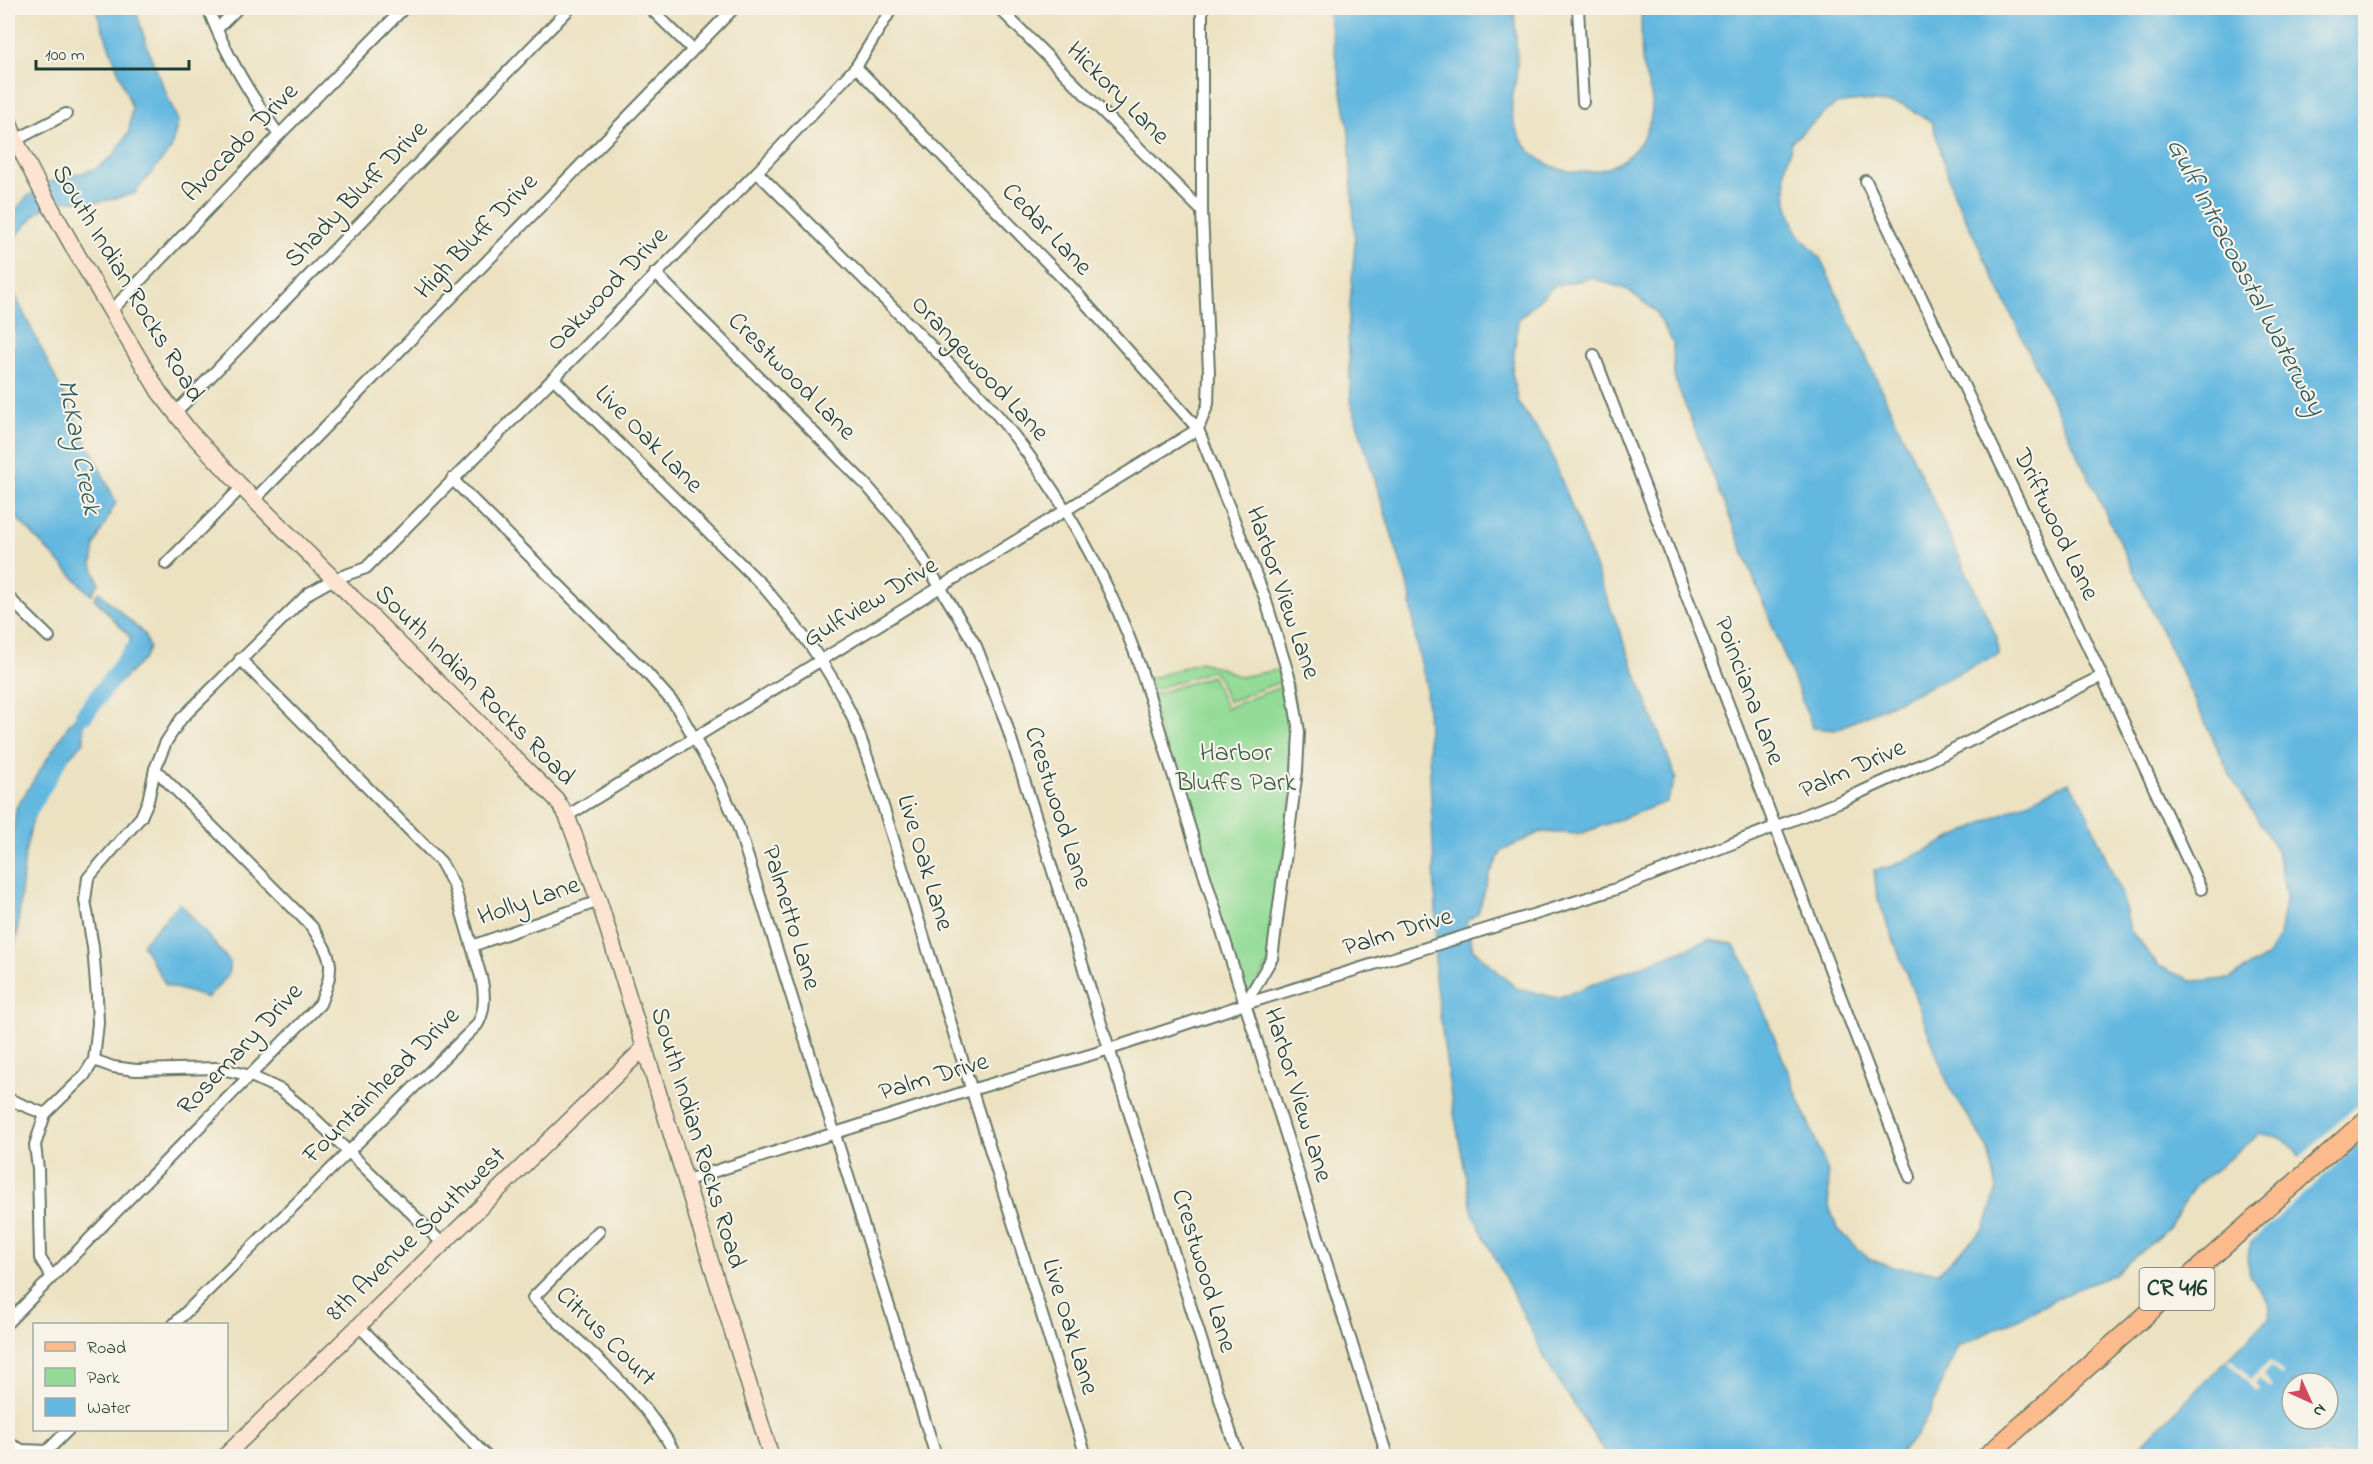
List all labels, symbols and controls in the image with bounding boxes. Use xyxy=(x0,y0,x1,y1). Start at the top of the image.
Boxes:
scale bar xyxy=(36,33,189,71)
street label: Hickory Lane xyxy=(1056,33,1178,155)
text: 100 m xyxy=(45,43,85,69)
street label: Avocado Drive xyxy=(174,74,308,212)
street label: Shady Bluff Drive xyxy=(276,112,438,278)
water label: Gulf Intracoastal Waterway xyxy=(2155,131,2335,424)
street label: South Indian Rocks Road xyxy=(41,158,213,410)
street label: High Bluff Drive xyxy=(406,165,548,309)
street label: Cedar Lane xyxy=(992,175,1101,286)
street label: Oakwood Drive xyxy=(538,218,678,361)
street label: Orangewood Lane xyxy=(901,287,1057,451)
street label: Crestwood Lane xyxy=(718,304,864,450)
water label: McKay Creek xyxy=(46,376,110,519)
street label: Live Oak Lane xyxy=(585,377,711,503)
street label: Driftwood Lane xyxy=(2001,442,2108,608)
street label: Harbor View Lane xyxy=(1235,501,1329,685)
street label: Gulfview Drive xyxy=(796,547,946,658)
street label: South Indian Rocks Road xyxy=(365,577,584,796)
street label: Poinciana Lane xyxy=(1702,611,1794,771)
street label: Crestwood Lane xyxy=(1013,722,1101,895)
street label: Palm Drive xyxy=(1794,730,1913,810)
park label: Harbor Bluffs Park xyxy=(1175,735,1297,803)
street label: Live Oak Lane xyxy=(885,790,963,936)
street label: Palmetto Lane xyxy=(750,841,830,995)
street label: Holly Lane xyxy=(473,867,585,937)
street label: Palm Drive xyxy=(1338,898,1458,968)
street label: Rosemary Drive xyxy=(169,975,313,1125)
street label: Fountainhead Drive xyxy=(294,998,470,1174)
street label: South Indian Rocks Road xyxy=(639,1003,755,1274)
street label: Harbor View Lane xyxy=(1252,1003,1342,1187)
street label: Palm Drive xyxy=(874,1043,994,1113)
street label: 8th Avenue Southwest xyxy=(318,1138,516,1331)
street label: Crestwood Lane xyxy=(1160,1185,1246,1358)
street label: Live Oak Lane xyxy=(1030,1254,1108,1400)
road number: CR 416 xyxy=(2140,1268,2214,1310)
street label: Citrus Court xyxy=(546,1278,664,1396)
legend xyxy=(33,1323,228,1431)
text: Road xyxy=(87,1336,126,1362)
text: Park xyxy=(87,1366,120,1392)
north arrow xyxy=(2280,1371,2340,1431)
text: Water xyxy=(87,1396,131,1422)
text: N xyxy=(2307,1398,2332,1423)

